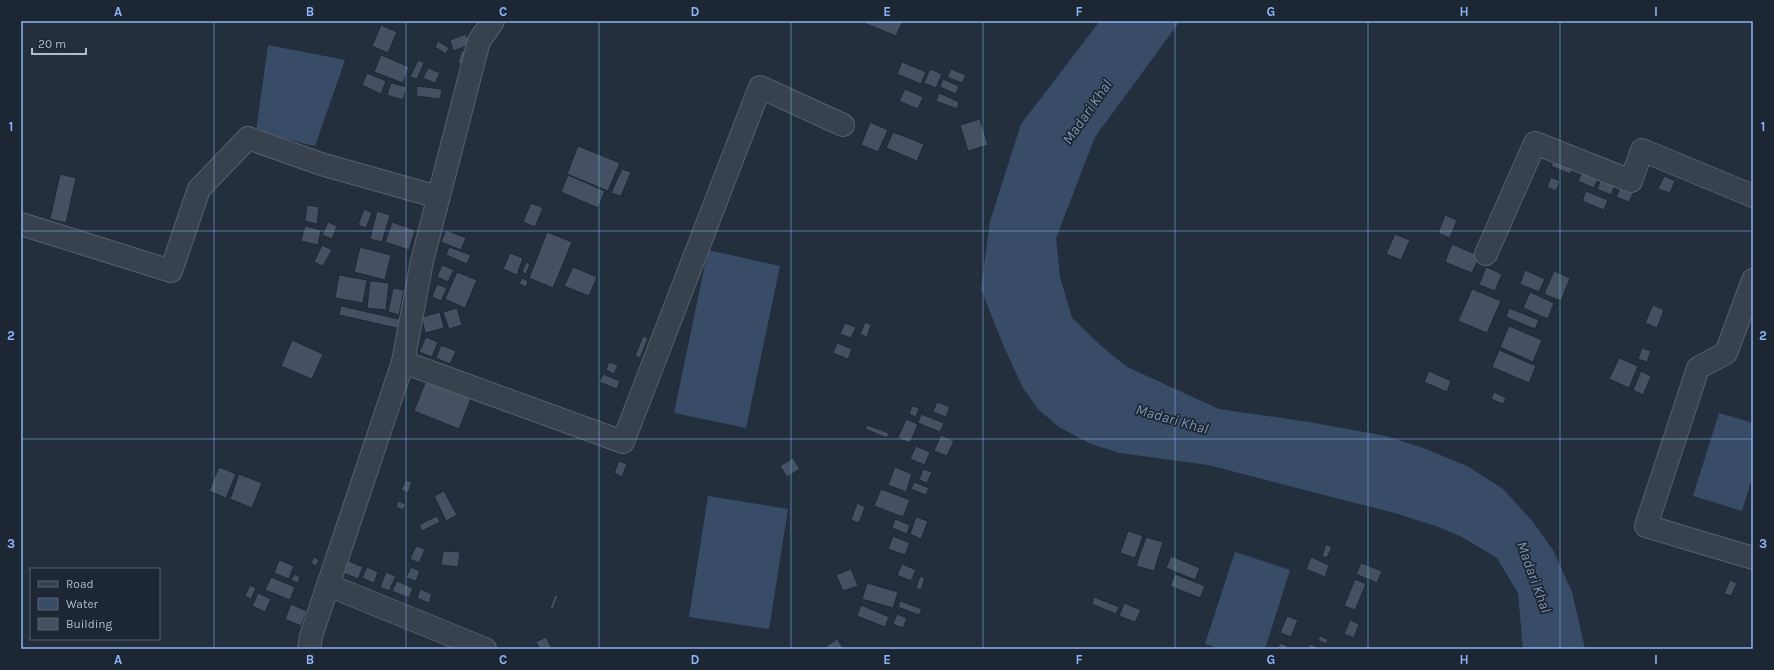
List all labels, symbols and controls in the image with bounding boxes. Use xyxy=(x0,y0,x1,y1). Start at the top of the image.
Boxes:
text: A xyxy=(114,4,122,19)
text: B xyxy=(306,4,314,19)
text: C xyxy=(499,4,507,19)
text: D xyxy=(691,4,700,19)
text: E xyxy=(883,4,891,19)
text: F xyxy=(1075,4,1083,19)
text: G xyxy=(1267,4,1275,19)
text: H xyxy=(1459,4,1469,19)
text: I xyxy=(1654,4,1658,19)
scale bar xyxy=(32,30,86,56)
text: 20 m xyxy=(38,37,66,51)
water label: Madari Khal xyxy=(1058,76,1116,148)
text: 1 xyxy=(9,119,13,134)
text: 1 xyxy=(1761,119,1765,134)
text: 2 xyxy=(7,328,15,343)
text: 2 xyxy=(1759,328,1767,343)
water label: Madari Khal xyxy=(1134,400,1211,438)
text: 3 xyxy=(7,536,15,551)
text: 3 xyxy=(1759,536,1767,551)
water label: Madari Khal xyxy=(1513,539,1555,615)
legend xyxy=(30,568,160,640)
text: Road xyxy=(66,577,94,591)
text: Water xyxy=(66,597,99,611)
text: Building xyxy=(66,617,113,631)
text: A xyxy=(114,652,122,667)
text: B xyxy=(306,652,314,667)
text: C xyxy=(499,652,507,667)
text: D xyxy=(691,652,700,667)
text: E xyxy=(883,652,891,667)
text: F xyxy=(1075,652,1083,667)
text: G xyxy=(1267,652,1275,667)
text: H xyxy=(1459,652,1469,667)
text: I xyxy=(1654,652,1658,667)

